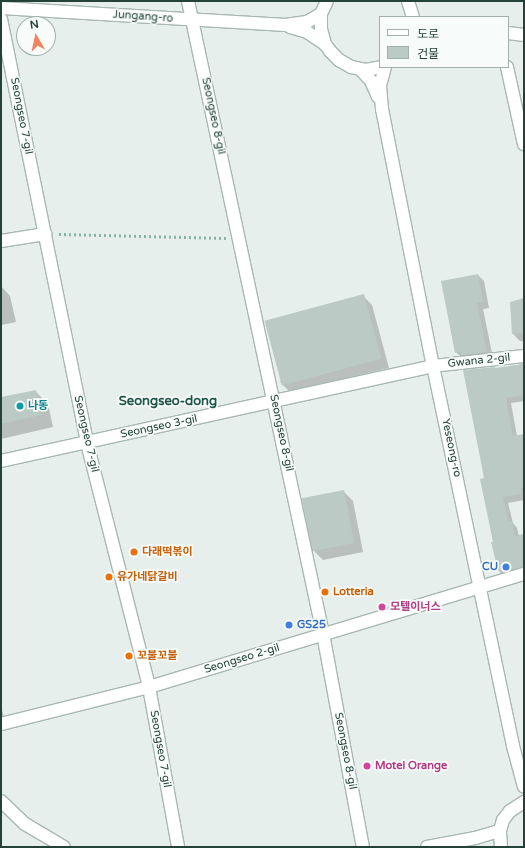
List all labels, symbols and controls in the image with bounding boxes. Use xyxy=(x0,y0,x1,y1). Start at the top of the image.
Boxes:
street label: Jungang-ro xyxy=(112,8,174,26)
north arrow xyxy=(16,16,56,56)
legend xyxy=(379,16,509,68)
text: N xyxy=(29,18,40,32)
text: 도로 xyxy=(417,27,439,41)
text: 건물 xyxy=(417,47,439,61)
street label: Seongseo 7-gil xyxy=(7,76,35,156)
street label: Seongseo 8-gil xyxy=(198,76,228,156)
street label: Gwana 2-gil xyxy=(447,351,511,371)
district label: Seongseo-dong xyxy=(119,393,217,409)
street label: Seongseo 8-gil xyxy=(266,393,296,473)
street label: Seongseo 7-gil xyxy=(71,395,101,473)
place label: 나동 xyxy=(28,399,48,413)
marker: 나동 xyxy=(15,401,25,411)
street label: Seongseo 3-gil xyxy=(119,412,199,442)
street label: Yeseong-ro xyxy=(438,418,464,478)
place label: 다래떡볶이 xyxy=(142,545,193,559)
marker: 다래떡볶이 xyxy=(129,547,139,557)
place label: CU xyxy=(482,560,498,574)
marker: CU xyxy=(501,562,511,572)
place label: 유가네닭갈비 xyxy=(117,570,178,584)
marker: 유가네닭갈비 xyxy=(104,572,114,582)
place label: Lotteria xyxy=(333,585,374,599)
marker: Lotteria xyxy=(320,587,330,597)
place label: 모텔이너스 xyxy=(390,600,441,614)
marker: 모텔이너스 xyxy=(377,602,387,612)
place label: GS25 xyxy=(297,618,326,632)
marker: GS25 xyxy=(284,620,294,630)
street label: Seongseo 2-gil xyxy=(203,641,281,677)
place label: 꼬불꼬불 xyxy=(137,649,177,663)
marker: 꼬불꼬불 xyxy=(124,651,134,661)
street label: Seongseo 7-gil xyxy=(147,709,173,789)
street label: Seongseo 8-gil xyxy=(331,711,359,791)
place label: Motel Orange xyxy=(375,759,447,773)
marker: Motel Orange xyxy=(362,761,372,771)

